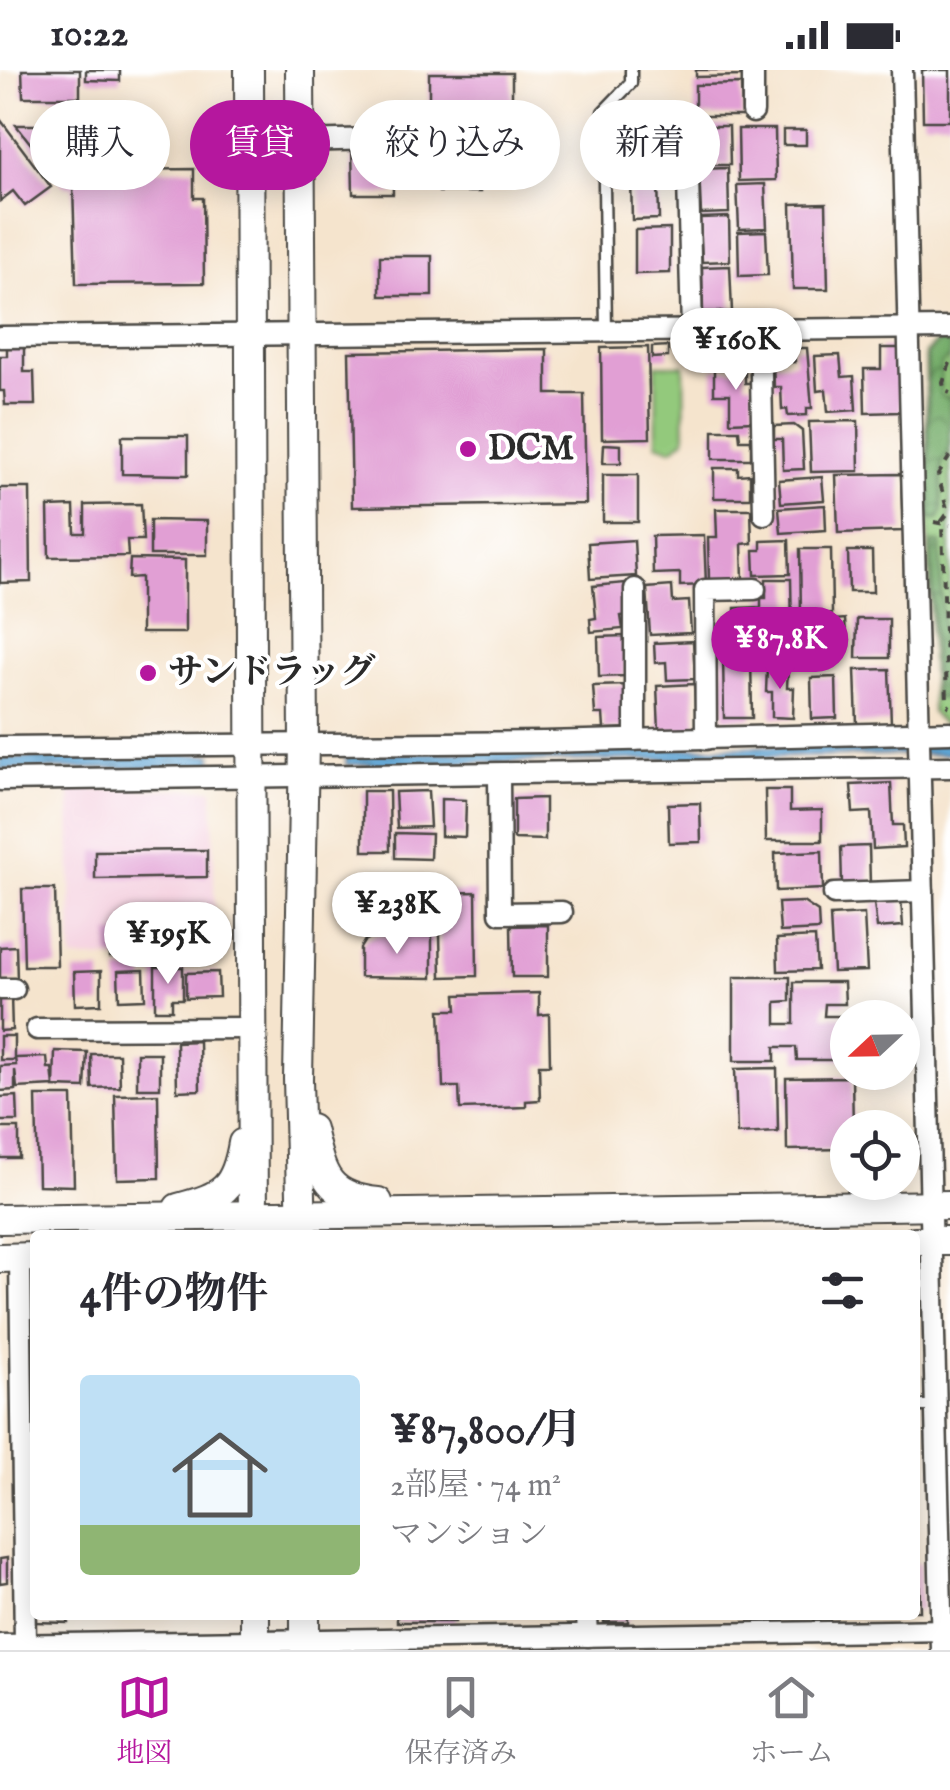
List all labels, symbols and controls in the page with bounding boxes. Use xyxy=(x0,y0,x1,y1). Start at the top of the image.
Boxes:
text: 10:22 xyxy=(50,11,128,59)
chip: 購入 xyxy=(30,100,170,190)
chip: 賃貸 xyxy=(190,100,330,190)
chip: 絞り込み xyxy=(350,100,560,190)
chip: 新着 xyxy=(580,100,720,190)
pin: ¥160K xyxy=(666,308,806,393)
text: ¥160K xyxy=(692,320,780,361)
place label: DCM xyxy=(488,427,574,472)
marker: DCM xyxy=(457,438,479,460)
pin: ¥87.8K xyxy=(699,607,861,692)
text: ¥87.8K xyxy=(733,619,827,660)
place label: サンドラッグ xyxy=(168,651,376,696)
marker: サンドラッグ xyxy=(137,662,159,684)
pin: ¥238K xyxy=(327,872,467,957)
text: ¥238K xyxy=(354,884,440,925)
pin: ¥195K xyxy=(98,902,238,987)
text: ¥195K xyxy=(126,914,210,955)
north arrow xyxy=(830,1000,920,1090)
map controls xyxy=(830,1000,920,1200)
button: locate xyxy=(830,1110,920,1200)
icon: filters xyxy=(815,1263,870,1318)
text: 4件の物件 xyxy=(80,1269,269,1322)
text: ¥87,800/月 xyxy=(390,1405,582,1458)
icon: home xyxy=(160,1415,280,1535)
text: 2部屋 · 74 m² xyxy=(390,1466,561,1507)
text: マンション xyxy=(390,1515,549,1556)
tab: 地図 xyxy=(116,1670,172,1772)
tab: 保存済み xyxy=(405,1670,517,1772)
tab: ホーム xyxy=(750,1670,834,1772)

